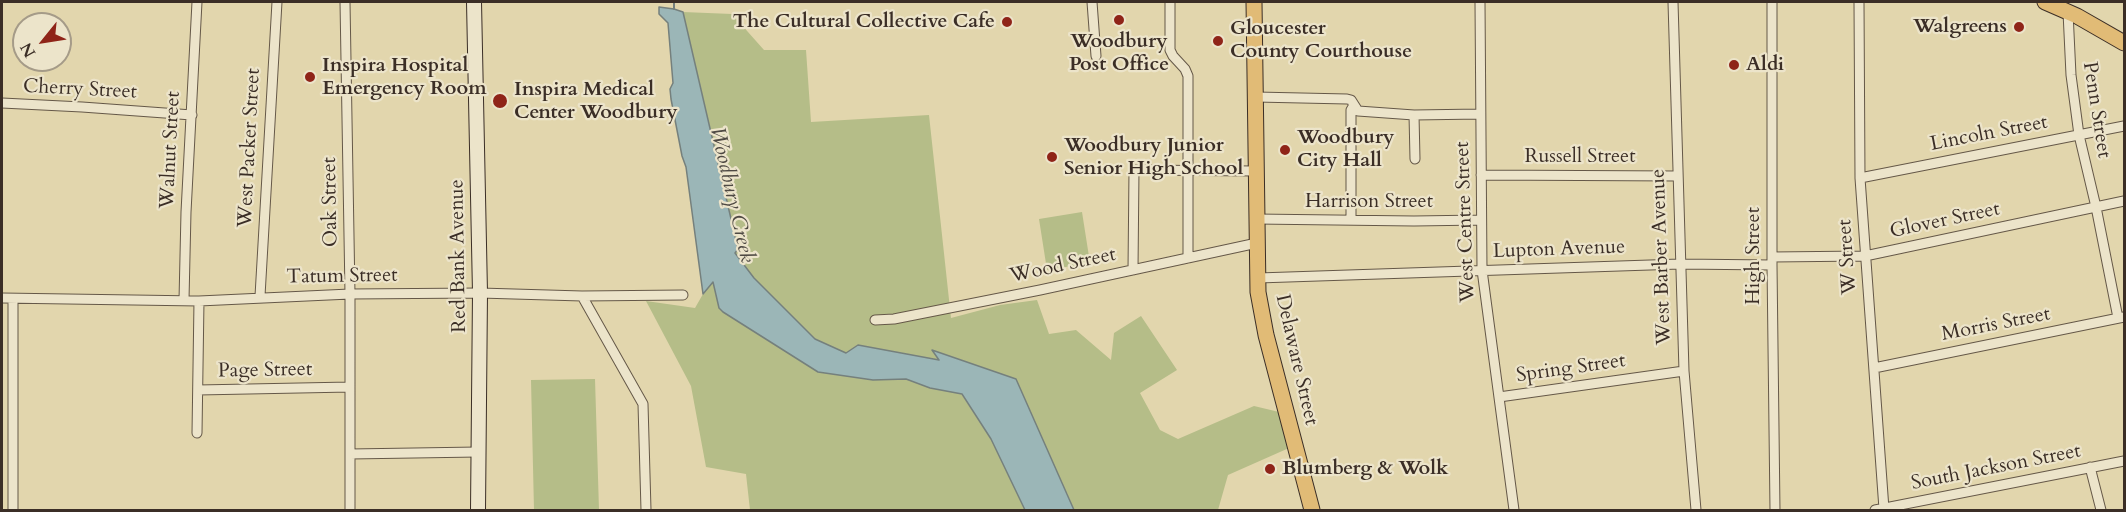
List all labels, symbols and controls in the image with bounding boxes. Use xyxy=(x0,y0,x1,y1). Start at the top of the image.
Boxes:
place label: The Cultural Collective Cafe xyxy=(733,10,995,34)
north arrow xyxy=(12,12,72,72)
marker: Woodbury Post Office xyxy=(1112,13,1126,27)
marker: The Cultural Collective Cafe xyxy=(1000,15,1014,29)
place label: Walgreens xyxy=(1913,15,2007,39)
place label: Gloucester County Courthouse xyxy=(1230,17,1412,64)
marker: Walgreens xyxy=(2012,20,2026,34)
place label: Woodbury Post Office xyxy=(1069,30,1169,77)
marker: Gloucester County Courthouse xyxy=(1211,34,1225,48)
text: N xyxy=(15,38,41,62)
place label: Aldi xyxy=(1746,53,1784,77)
place label: Inspira Hospital Emergency Room xyxy=(322,54,487,101)
marker: Aldi xyxy=(1727,58,1741,72)
street label: Penn Street xyxy=(2077,60,2115,160)
street label: West Packer Street xyxy=(234,68,266,228)
marker: Inspira Hospital Emergency Room xyxy=(303,70,317,84)
street label: Cherry Street xyxy=(22,75,138,105)
place label: Inspira Medical Center Woodbury xyxy=(514,78,678,125)
street label: Walnut Street xyxy=(156,90,186,210)
marker: Inspira Medical Center Woodbury xyxy=(491,92,509,110)
street label: Lincoln Street xyxy=(1928,111,2050,157)
water label: Woodbury Creek xyxy=(703,125,759,265)
place label: Woodbury City Hall xyxy=(1297,126,1394,173)
place label: Woodbury Junior Senior High School xyxy=(1064,134,1243,181)
street label: West Centre Street xyxy=(1451,141,1481,303)
marker: Woodbury City Hall xyxy=(1278,143,1292,157)
street label: Russell Street xyxy=(1525,145,1635,169)
marker: Woodbury Junior Senior High School xyxy=(1045,150,1059,164)
street label: Oak Street xyxy=(318,157,344,247)
street label: West Barber Avenue xyxy=(1647,168,1677,346)
street label: Red Bank Avenue xyxy=(446,179,472,333)
street label: Harrison Street xyxy=(1305,190,1433,214)
street label: Glover Street xyxy=(1888,198,2002,244)
street label: High Street xyxy=(1742,207,1766,305)
street label: W Street xyxy=(1833,218,1863,296)
street label: Lupton Avenue xyxy=(1492,236,1626,264)
street label: Wood Street xyxy=(1008,243,1118,289)
street label: Tatum Street xyxy=(286,264,398,290)
street label: Delaware Street xyxy=(1269,292,1323,428)
street label: Morris Street xyxy=(1940,303,2052,347)
street label: Spring Street xyxy=(1515,349,1627,389)
street label: Page Street xyxy=(218,358,312,384)
street label: South Jackson Street xyxy=(1909,440,2083,496)
place label: Blumberg & Wolk xyxy=(1282,457,1449,481)
marker: Blumberg & Wolk xyxy=(1263,462,1277,476)

